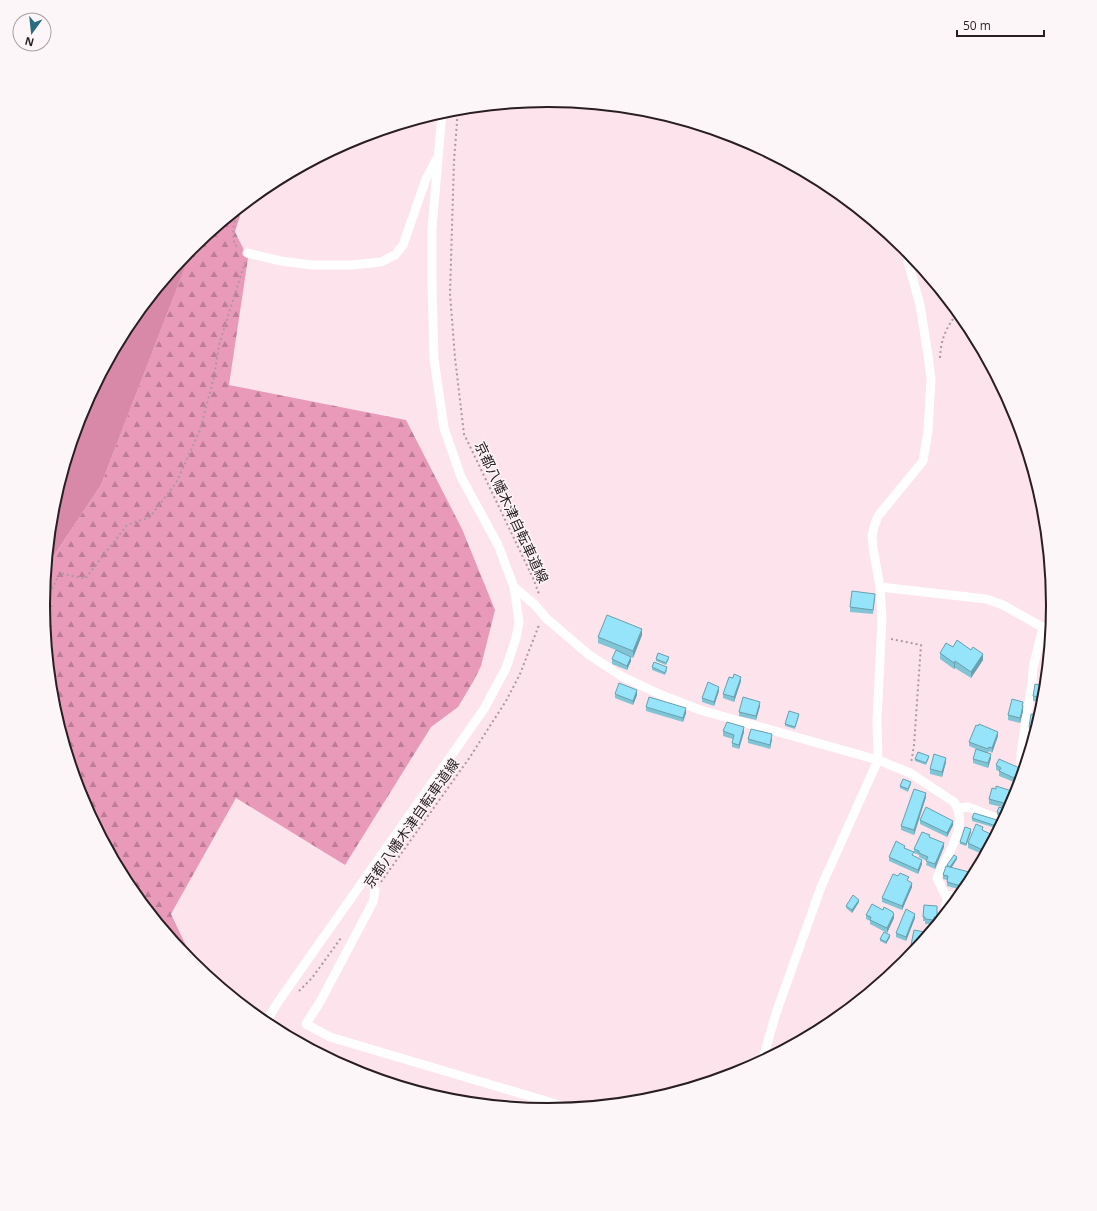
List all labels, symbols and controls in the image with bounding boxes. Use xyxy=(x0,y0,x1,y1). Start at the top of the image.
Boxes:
north arrow xyxy=(12,12,52,52)
scale bar xyxy=(957,12,1044,38)
text: 50 m xyxy=(963,17,991,34)
text: N xyxy=(23,34,36,51)
street label: 京都八幡木津自転車道線 xyxy=(471,438,553,586)
street label: 京都八幡木津自転車道線 xyxy=(359,754,463,892)

